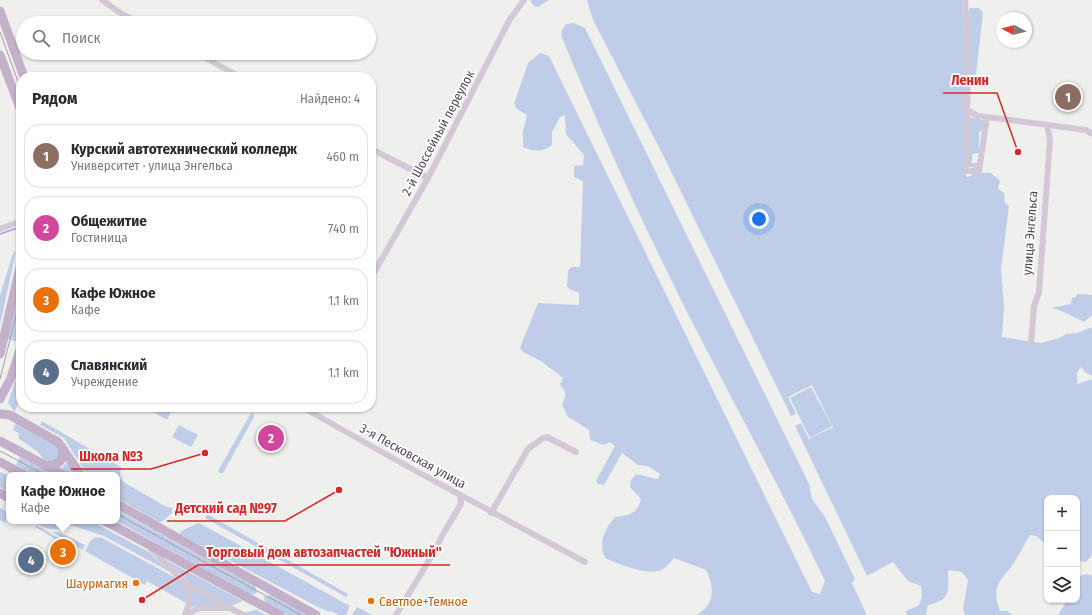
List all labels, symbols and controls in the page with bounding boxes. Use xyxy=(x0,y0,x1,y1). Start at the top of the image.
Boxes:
north arrow xyxy=(996,12,1032,48)
search box xyxy=(16,16,376,60)
icon: search xyxy=(30,27,52,49)
text: Поиск xyxy=(62,29,100,47)
callout: Ленин xyxy=(943,67,997,93)
street label: 2-й Шоссейный переулок xyxy=(399,68,477,198)
text: Ленин xyxy=(951,72,989,89)
pin: 1 xyxy=(1055,82,1081,112)
text: Рядом xyxy=(32,88,77,109)
text: Найдено: 4 xyxy=(300,91,360,106)
text: Курский автотехнический колледж xyxy=(71,140,297,158)
text: 1 xyxy=(43,149,49,164)
text: 460 m xyxy=(326,149,359,164)
text: Университет · улица Энгельса xyxy=(71,158,233,173)
street label: улица Энгельса xyxy=(1020,190,1040,276)
your location xyxy=(749,209,769,229)
text: Общежитие xyxy=(71,212,147,230)
text: 2 xyxy=(43,221,49,236)
text: 740 m xyxy=(328,221,359,236)
text: Гостиница xyxy=(71,230,128,245)
text: Кафе Южное xyxy=(71,284,156,302)
text: 3 xyxy=(43,293,49,308)
text: 1.1 km xyxy=(328,293,359,308)
text: Кафе xyxy=(71,302,100,317)
text: Славянский xyxy=(71,356,147,374)
text: 4 xyxy=(43,365,49,380)
text: 1.1 km xyxy=(328,365,359,380)
text: Учреждение xyxy=(71,374,138,389)
street label: 3-я Песковская улица xyxy=(357,421,469,491)
pin: 2 xyxy=(258,423,284,453)
callout: Школа №3 xyxy=(71,443,151,469)
text: Школа №3 xyxy=(79,448,143,465)
popup xyxy=(6,472,120,524)
text: Кафе Южное xyxy=(21,482,105,500)
callout: Детский сад №97 xyxy=(167,495,285,521)
map controls xyxy=(1044,495,1080,603)
button: + xyxy=(1044,495,1080,531)
text: Кафе xyxy=(21,500,50,515)
text: Детский сад №97 xyxy=(174,500,277,517)
button: − xyxy=(1044,531,1080,567)
pin: 3 xyxy=(50,537,76,567)
callout: Торговый дом автозапчастей "Южный" xyxy=(198,539,450,565)
text: Торговый дом автозапчастей "Южный" xyxy=(206,544,442,561)
pin: 4 xyxy=(18,545,44,575)
button: layers xyxy=(1044,567,1080,603)
place label: Шаурмагия xyxy=(66,576,128,591)
marker: Шаурмагия xyxy=(131,578,141,588)
place label: Светлое+Темное xyxy=(379,594,468,609)
marker: Светлое+Темное xyxy=(366,596,376,606)

